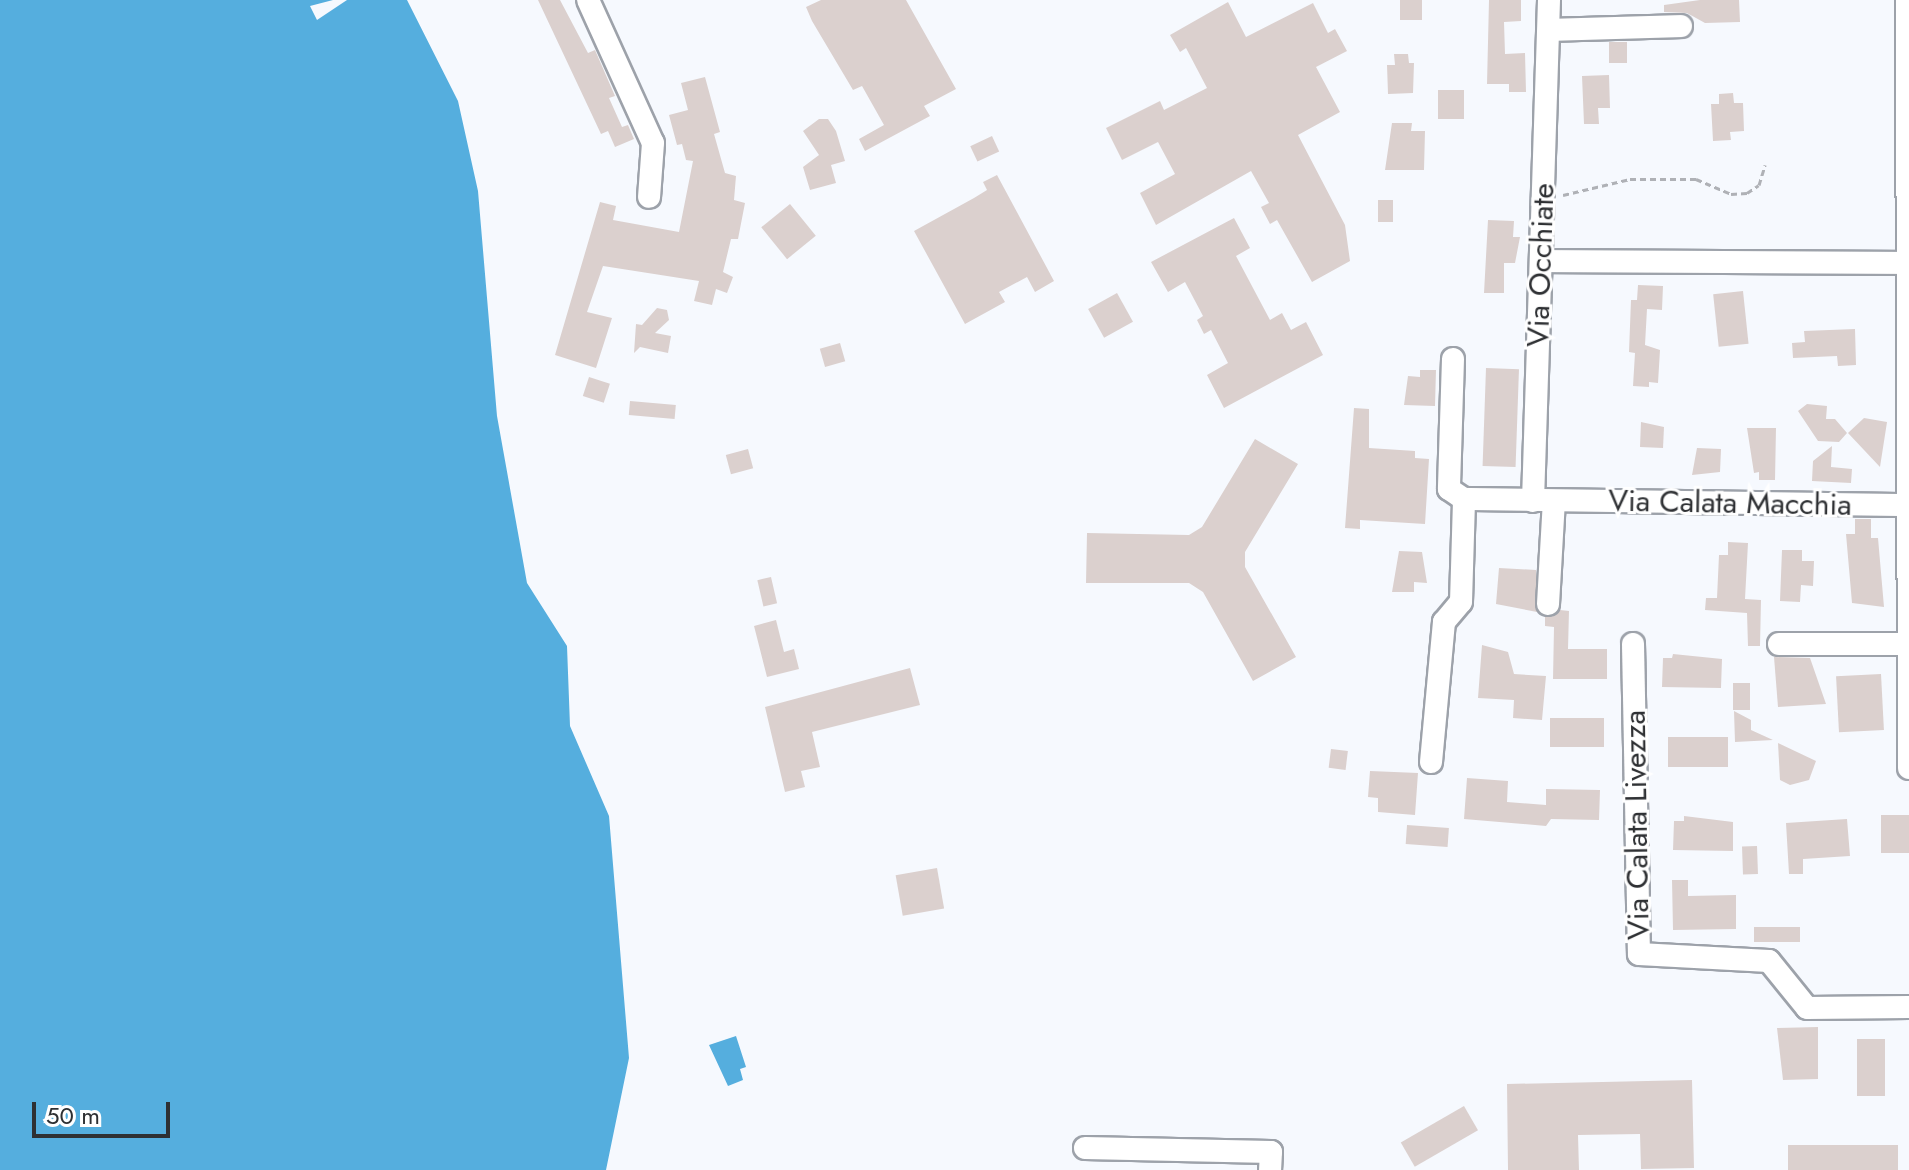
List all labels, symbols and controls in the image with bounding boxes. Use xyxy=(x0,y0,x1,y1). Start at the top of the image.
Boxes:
street label: Via Occhiate xyxy=(1520,182,1562,348)
street label: Via Calata Macchia xyxy=(1608,483,1852,523)
street label: Via Calata Livezza xyxy=(1617,710,1657,940)
scale bar xyxy=(36,1086,174,1136)
text: 50 m xyxy=(46,1098,100,1133)

